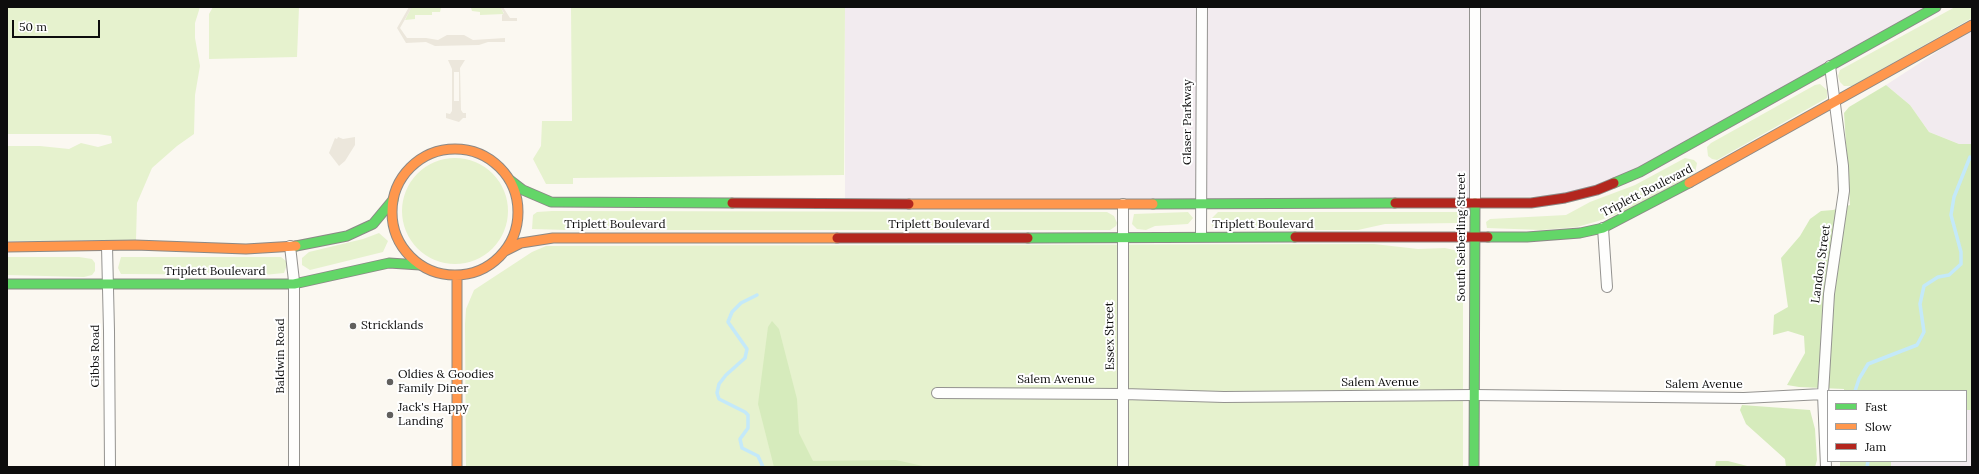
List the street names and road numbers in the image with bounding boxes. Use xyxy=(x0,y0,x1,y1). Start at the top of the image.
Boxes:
street label: Glaser Parkway xyxy=(1181,79,1195,165)
street label: Triplett Boulevard xyxy=(1599,162,1695,220)
street label: South Seiberling Street xyxy=(1455,172,1469,302)
street label: Triplett Boulevard xyxy=(564,218,666,232)
street label: Triplett Boulevard xyxy=(888,218,990,232)
street label: Triplett Boulevard xyxy=(1212,218,1314,232)
street label: Landon Street xyxy=(1808,224,1834,304)
street label: Triplett Boulevard xyxy=(164,265,266,279)
street label: Essex Street xyxy=(1102,302,1118,370)
street label: Baldwin Road xyxy=(274,318,288,394)
street label: Gibbs Road xyxy=(89,324,103,388)
street label: Salem Avenue xyxy=(1017,373,1095,387)
street label: Salem Avenue xyxy=(1341,376,1419,390)
street label: Salem Avenue xyxy=(1665,378,1743,392)

